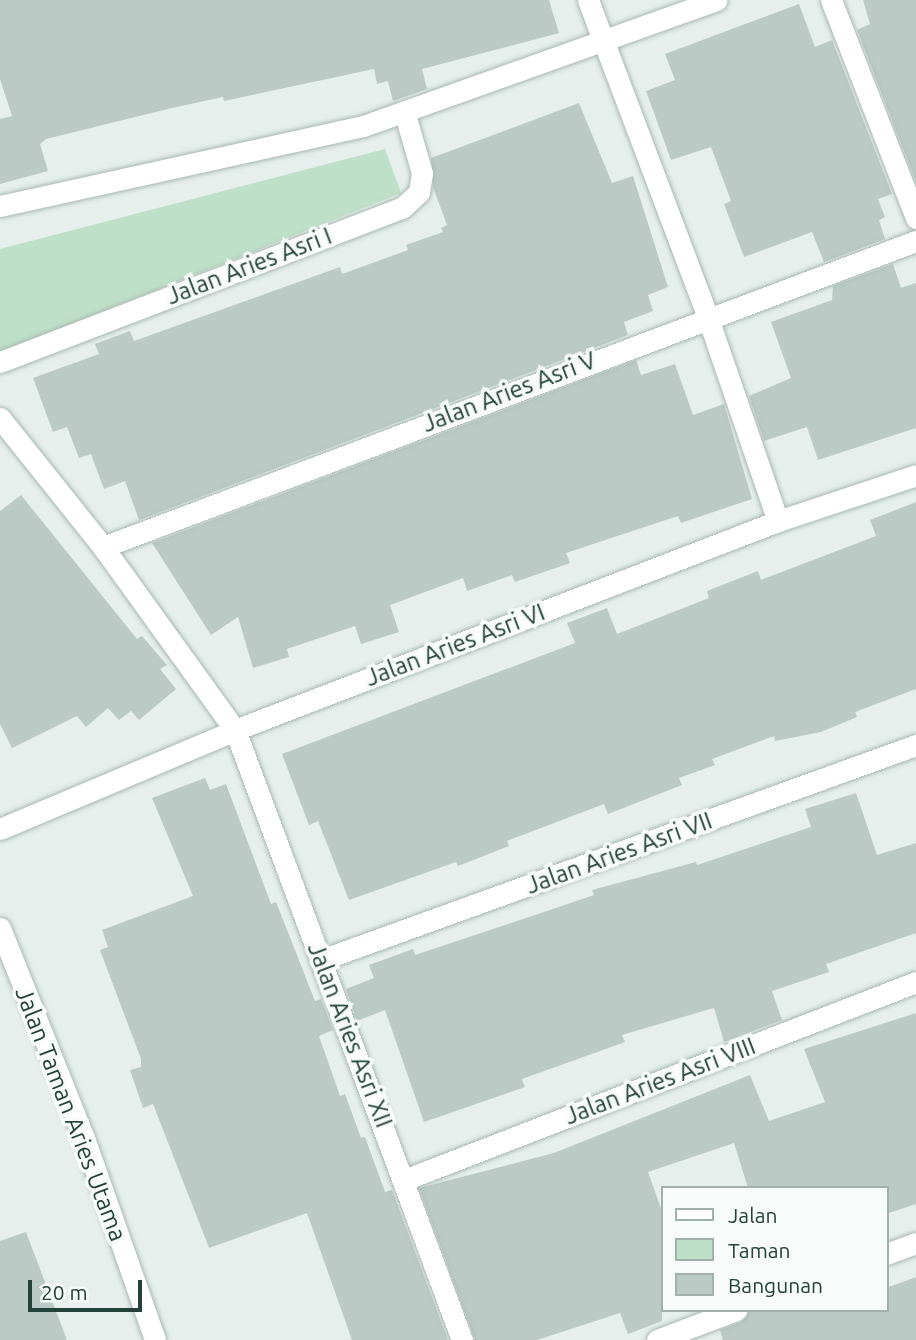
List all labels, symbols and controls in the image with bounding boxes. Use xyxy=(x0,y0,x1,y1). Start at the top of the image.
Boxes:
street label: Jalan Aries Asri I xyxy=(162,221,336,311)
street label: Jalan Aries Asri V xyxy=(418,346,600,438)
street label: Jalan Aries Asri VI xyxy=(361,598,549,692)
street label: Jalan Aries Asri VII xyxy=(522,806,716,900)
street label: Jalan Aries Asri XII xyxy=(302,939,398,1131)
street label: Jalan Taman Aries Utama xyxy=(9,983,133,1245)
street label: Jalan Aries Asri VIII xyxy=(560,1031,760,1131)
legend xyxy=(660,1186,888,1312)
text: Jalan xyxy=(728,1203,777,1227)
text: Taman xyxy=(728,1238,791,1262)
scale bar xyxy=(32,1266,145,1310)
text: Bangunan xyxy=(728,1273,823,1297)
text: 20 m xyxy=(41,1280,88,1304)

